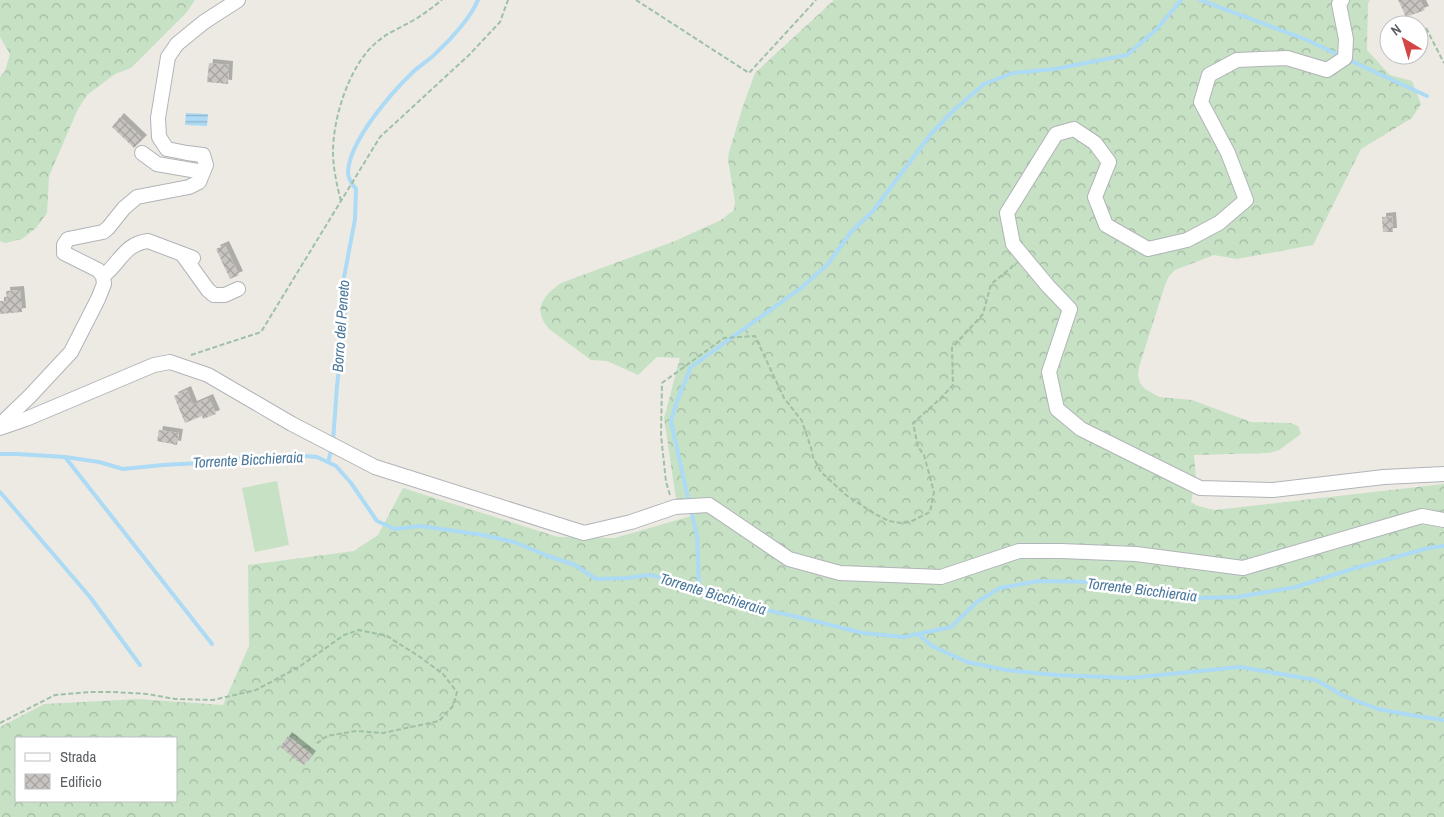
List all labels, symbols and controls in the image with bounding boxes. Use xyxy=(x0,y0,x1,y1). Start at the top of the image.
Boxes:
north arrow xyxy=(1379,15,1429,65)
text: N xyxy=(1387,20,1405,39)
water label: Borro del Peneto xyxy=(327,279,354,373)
water label: Torrente Bicchieraia xyxy=(192,446,304,473)
water label: Torrente Bicchieraia xyxy=(657,567,769,620)
water label: Torrente Bicchieraia xyxy=(1086,572,1198,607)
legend xyxy=(15,737,178,802)
text: Strada xyxy=(60,746,96,767)
text: Edificio xyxy=(60,771,102,792)

